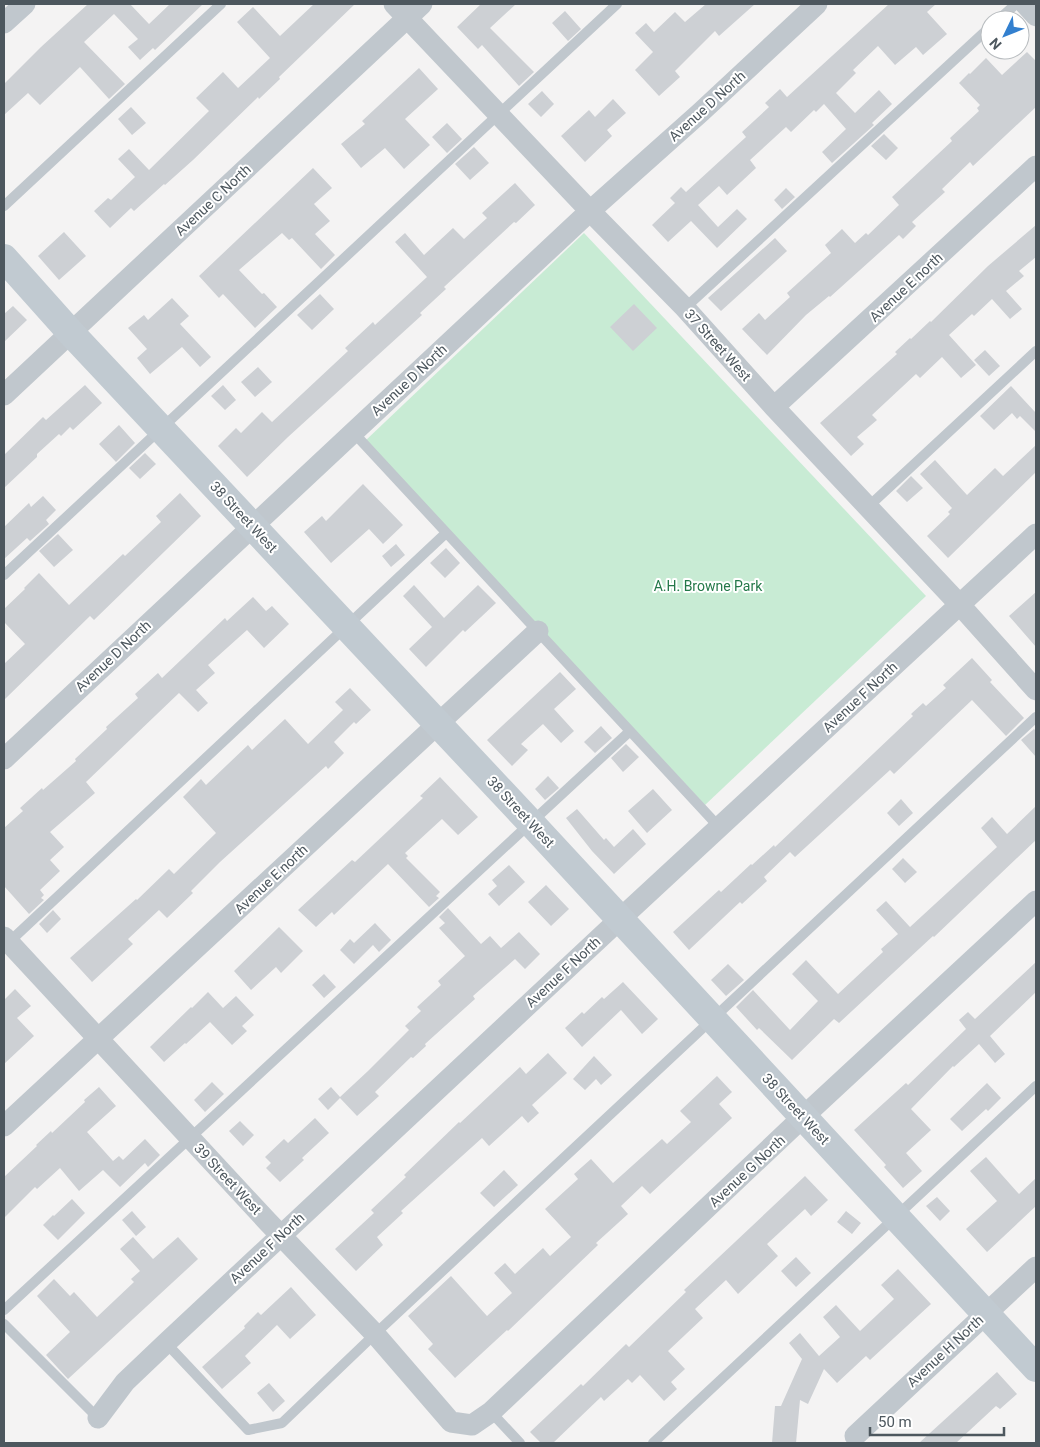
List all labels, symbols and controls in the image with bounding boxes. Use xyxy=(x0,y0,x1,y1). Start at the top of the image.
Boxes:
north arrow xyxy=(980,10,1030,60)
text: N xyxy=(986,35,1005,53)
street label: Avenue D North xyxy=(666,68,748,144)
street label: Avenue C North xyxy=(172,161,254,239)
street label: Avenue E north xyxy=(866,249,946,325)
street label: 37 Street West xyxy=(682,306,755,384)
street label: Avenue D North xyxy=(368,341,450,419)
street label: 38 Street West xyxy=(207,478,281,556)
park label: A.H. Browne Park xyxy=(654,578,763,594)
street label: Avenue D North xyxy=(72,617,154,695)
street label: Avenue F North xyxy=(820,658,900,736)
street label: 38 Street West xyxy=(484,773,558,851)
street label: Avenue E north xyxy=(231,841,311,917)
street label: Avenue F North xyxy=(523,933,603,1011)
street label: 38 Street West xyxy=(759,1070,833,1148)
street label: Avenue G North xyxy=(706,1132,788,1210)
street label: 39 Street West xyxy=(191,1140,265,1218)
street label: Avenue F North xyxy=(227,1209,307,1287)
street label: Avenue H North xyxy=(904,1312,986,1390)
scale bar xyxy=(870,1404,1004,1436)
text: 50 m xyxy=(878,1413,912,1431)

